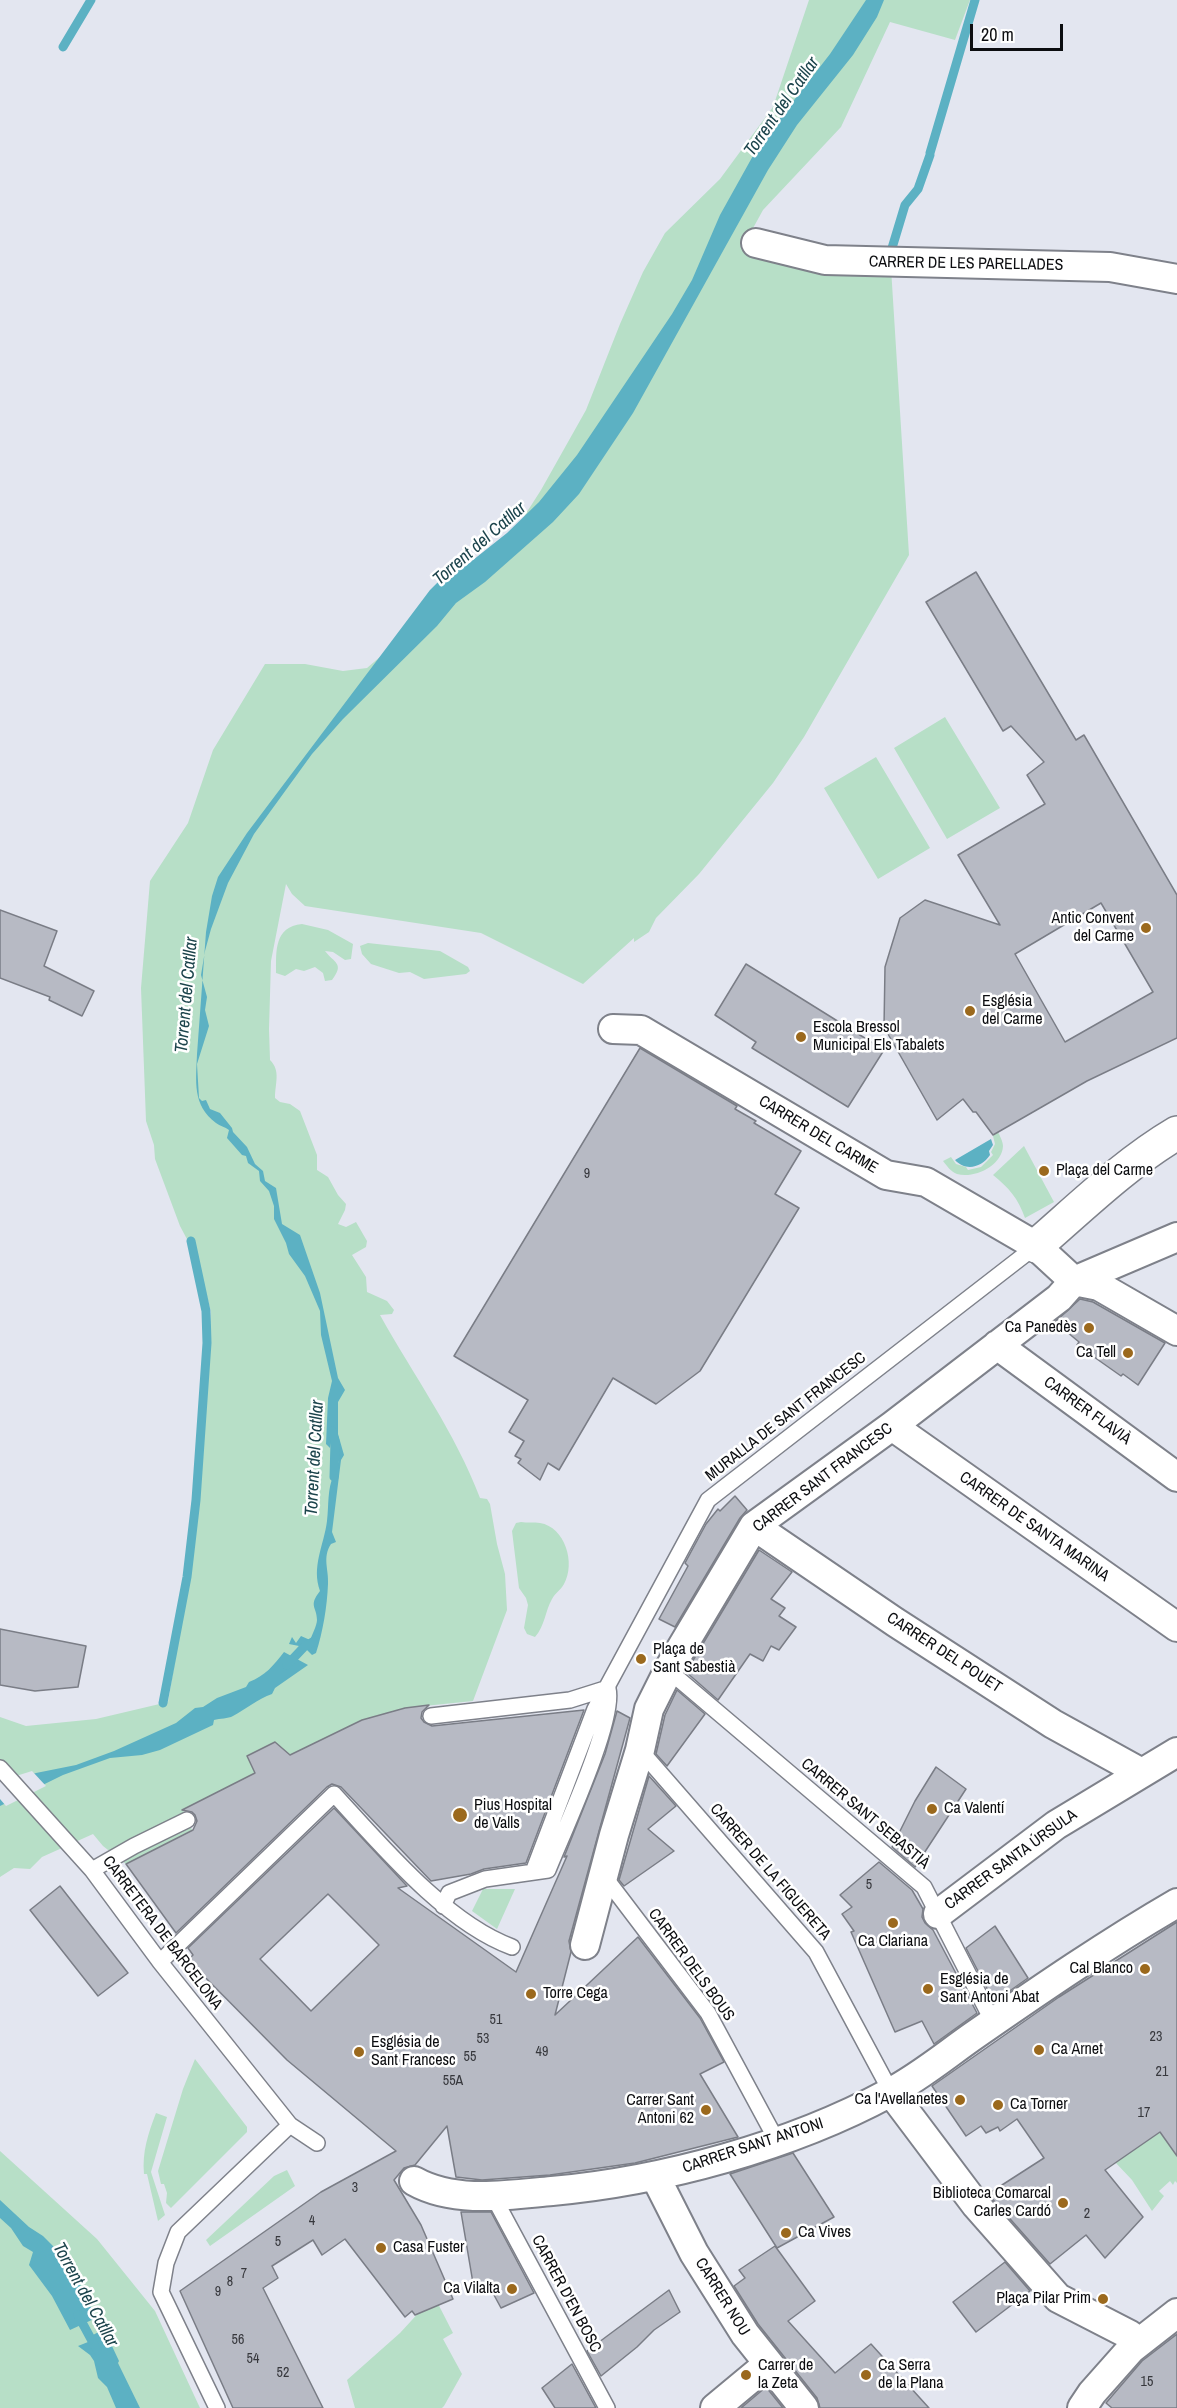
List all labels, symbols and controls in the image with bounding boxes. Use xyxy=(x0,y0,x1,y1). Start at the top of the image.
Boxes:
scale bar xyxy=(973,12,1066,50)
text: 20 m xyxy=(981,22,1014,47)
water label: Torrent del Catllar xyxy=(740,53,824,161)
street label: CARRER DE LES PARELLADES xyxy=(869,253,1063,275)
water label: Torrent del Catllar xyxy=(429,498,531,590)
place label: Antic Convent del Carme xyxy=(1052,909,1134,947)
marker: Antic Convent del Carme xyxy=(1139,921,1153,935)
water label: Torrent del Catllar xyxy=(171,936,203,1054)
place label: Església del Carme xyxy=(982,992,1043,1030)
marker: Església del Carme xyxy=(963,1004,977,1018)
place label: Escola Bressol Municipal Els Tabalets xyxy=(813,1018,945,1056)
marker: Escola Bressol Municipal Els Tabalets xyxy=(794,1030,808,1044)
street label: CARRER DEL CARME xyxy=(755,1092,881,1178)
place label: Plaça del Carme xyxy=(1056,1161,1153,1181)
marker: Plaça del Carme xyxy=(1037,1164,1051,1178)
house number: 9 xyxy=(584,1166,590,1182)
place label: Ca Panedès xyxy=(1005,1318,1077,1338)
marker: Ca Panedès xyxy=(1082,1321,1096,1335)
place label: Ca Tell xyxy=(1076,1343,1116,1363)
marker: Ca Tell xyxy=(1121,1346,1135,1360)
street label: MURALLA DE SANT FRANCESC xyxy=(702,1348,870,1486)
street label: CARRER FLAVIÀ xyxy=(1040,1373,1134,1449)
water label: Torrent del Catllar xyxy=(301,1399,329,1517)
street label: CARRER SANT FRANCESC xyxy=(749,1419,897,1537)
street label: CARRER DE SANTA MARINA xyxy=(955,1468,1113,1586)
street label: CARRER DEL POUET xyxy=(883,1609,1005,1697)
place label: Plaça de Sant Sabestià xyxy=(653,1640,735,1678)
marker: Plaça de Sant Sabestià xyxy=(634,1652,648,1666)
street label: CARRER SANT SEBASTIÀ xyxy=(797,1755,933,1873)
place label: Pius Hospital de Valls xyxy=(474,1796,552,1834)
place label: Ca Valentí xyxy=(944,1799,1004,1819)
street label: CARRER DE LA FIGUERETA xyxy=(705,1800,835,1944)
marker: Ca Valentí xyxy=(925,1802,939,1816)
marker: Pius Hospital de Valls xyxy=(451,1806,469,1824)
street label: CARRER SANTA ÚRSULA xyxy=(941,1806,1081,1914)
street label: CARRETERA DE BARCELONA xyxy=(98,1852,226,2014)
house number: 5 xyxy=(866,1877,872,1893)
street label: CARRER DELS BOUS xyxy=(644,1905,738,2025)
marker: Ca Clariana xyxy=(886,1916,900,1930)
place label: Ca Clariana xyxy=(858,1932,928,1952)
place label: Cal Blanco xyxy=(1070,1959,1133,1979)
marker: Cal Blanco xyxy=(1138,1962,1152,1976)
place label: Església de Sant Antoni Abat xyxy=(940,1970,1039,2008)
marker: Església de Sant Antoni Abat xyxy=(921,1982,935,1996)
place label: Torre Cega xyxy=(543,1984,608,2004)
marker: Torre Cega xyxy=(524,1987,538,2001)
house number: 51 xyxy=(490,2012,502,2028)
house number: 23 xyxy=(1150,2029,1162,2045)
house number: 53 xyxy=(477,2031,489,2047)
place label: Església de Sant Francesc xyxy=(371,2033,456,2071)
place label: Ca Arnet xyxy=(1051,2040,1103,2060)
marker: Ca Arnet xyxy=(1032,2043,1046,2057)
house number: 49 xyxy=(536,2044,548,2060)
marker: Església de Sant Francesc xyxy=(352,2045,366,2059)
house number: 55 xyxy=(464,2049,476,2065)
house number: 21 xyxy=(1156,2064,1168,2080)
house number: 55A xyxy=(443,2073,463,2089)
place label: Ca l'Avellanetes xyxy=(855,2090,948,2110)
place label: Carrer Sant Antoni 62 xyxy=(626,2091,694,2129)
marker: Ca l'Avellanetes xyxy=(953,2093,967,2107)
place label: Ca Torner xyxy=(1010,2095,1068,2115)
marker: Ca Torner xyxy=(991,2098,1005,2112)
marker: Carrer Sant Antoni 62 xyxy=(699,2103,713,2117)
house number: 17 xyxy=(1138,2105,1150,2121)
street label: CARRER SANT ANTONI xyxy=(680,2114,826,2178)
house number: 3 xyxy=(352,2180,358,2196)
place label: Biblioteca Comarcal Carles Cardó xyxy=(933,2184,1051,2222)
marker: Biblioteca Comarcal Carles Cardó xyxy=(1056,2196,1070,2210)
house number: 2 xyxy=(1084,2206,1090,2222)
house number: 4 xyxy=(309,2213,315,2229)
place label: Ca Vives xyxy=(798,2223,851,2243)
marker: Ca Vives xyxy=(779,2226,793,2240)
street label: CARRER D'EN BOSC xyxy=(527,2232,605,2356)
house number: 5 xyxy=(275,2234,281,2250)
place label: Casa Fuster xyxy=(393,2238,464,2258)
water label: Torrent del Catllar xyxy=(47,2239,123,2351)
marker: Casa Fuster xyxy=(374,2241,388,2255)
street label: CARRER NOU xyxy=(690,2255,754,2339)
house number: 7 xyxy=(241,2266,247,2282)
house number: 8 xyxy=(227,2274,233,2290)
place label: Ca Vilalta xyxy=(443,2279,500,2299)
marker: Ca Vilalta xyxy=(505,2282,519,2296)
house number: 9 xyxy=(215,2284,221,2300)
place label: Plaça Pilar Prim xyxy=(996,2289,1091,2309)
marker: Plaça Pilar Prim xyxy=(1096,2292,1110,2306)
house number: 56 xyxy=(232,2332,244,2348)
house number: 54 xyxy=(247,2351,259,2367)
place label: Carrer de la Zeta xyxy=(758,2356,813,2394)
place label: Ca Serra de la Plana xyxy=(878,2356,944,2394)
house number: 52 xyxy=(277,2365,289,2381)
marker: Carrer de la Zeta xyxy=(739,2368,753,2382)
marker: Ca Serra de la Plana xyxy=(859,2368,873,2382)
house number: 15 xyxy=(1141,2374,1153,2390)

